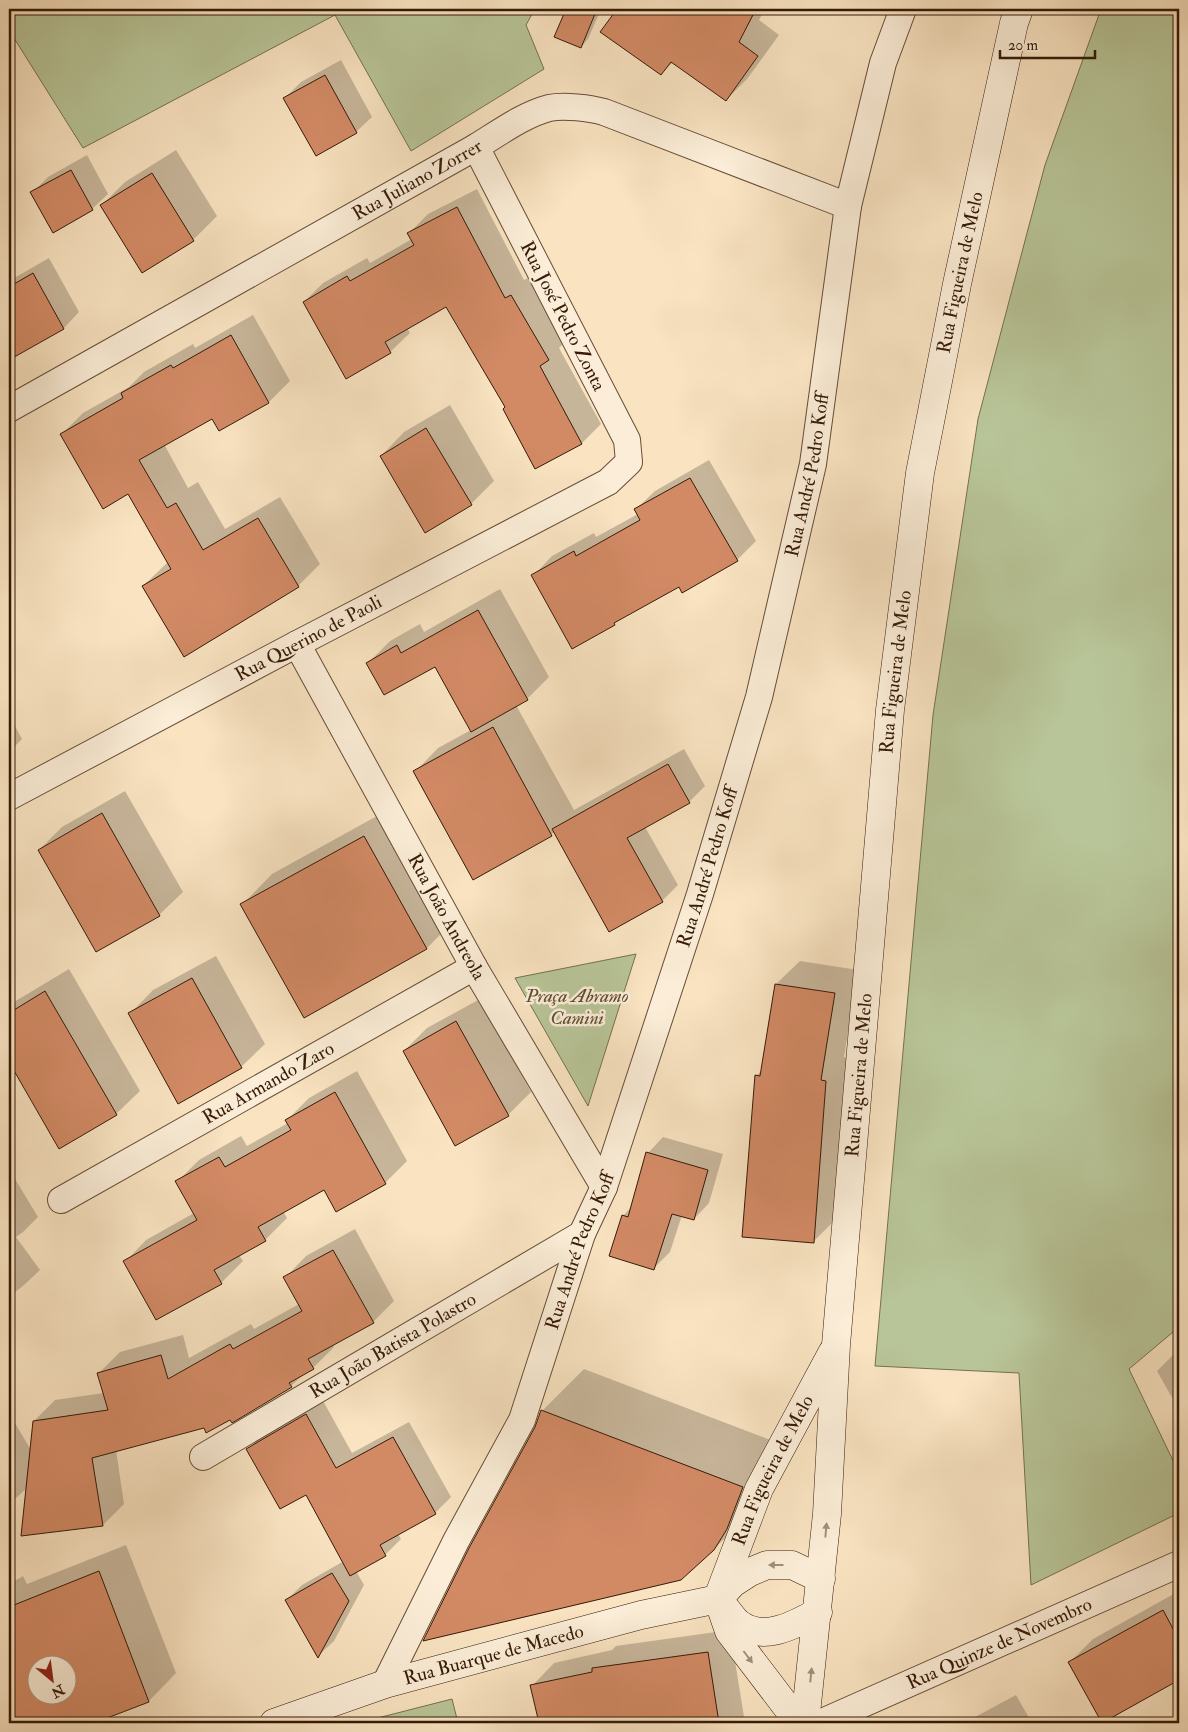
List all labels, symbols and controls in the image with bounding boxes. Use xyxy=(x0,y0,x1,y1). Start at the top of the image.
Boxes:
scale bar xyxy=(1000,28,1096,60)
text: 20 m xyxy=(1008,36,1038,55)
street label: Rua Juliano Zorrer xyxy=(348,134,487,226)
street label: Rua Figueira de Melo xyxy=(932,190,989,355)
street label: Rua José Pedro Zonta xyxy=(515,237,611,395)
street label: Rua André Pedro Koff xyxy=(780,389,835,559)
street label: Rua Figueira de Melo xyxy=(874,589,917,755)
street label: Rua Querino de Paoli xyxy=(231,590,386,687)
street label: Rua André Pedro Koff xyxy=(671,781,744,950)
street label: Rua João Andreola xyxy=(402,849,491,984)
park label: Praça Abramo Camini xyxy=(525,984,629,1030)
street label: Rua Figueira de Melo xyxy=(840,992,878,1158)
street label: Rua Armando Zaro xyxy=(198,1036,338,1130)
street label: Rua André Pedro Koff xyxy=(540,1167,621,1333)
street label: Rua João Batista Polastro xyxy=(305,1287,480,1404)
street label: Rua Figueira de Melo xyxy=(727,1391,819,1549)
one-way arrow xyxy=(822,1522,830,1538)
one-way arrow xyxy=(767,1561,783,1569)
street label: Rua Quinze de Novembro xyxy=(903,1592,1095,1695)
street label: Rua Buarque de Macedo xyxy=(401,1619,586,1690)
one-way arrow xyxy=(743,1650,754,1663)
north arrow xyxy=(28,1654,78,1704)
one-way arrow xyxy=(807,1666,815,1682)
text: N xyxy=(48,1680,69,1702)

